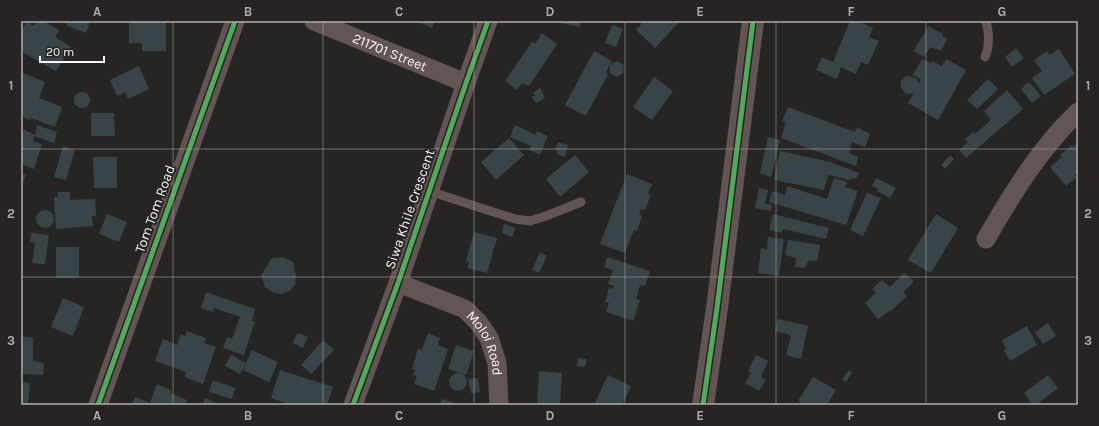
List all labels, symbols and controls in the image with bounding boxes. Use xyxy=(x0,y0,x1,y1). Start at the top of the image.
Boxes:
text: A xyxy=(93,4,101,19)
text: B xyxy=(244,4,252,19)
text: C xyxy=(395,4,403,19)
text: D xyxy=(546,4,555,19)
text: E xyxy=(696,4,704,19)
text: F xyxy=(847,4,855,19)
text: G xyxy=(998,4,1006,19)
street label: 211701 Street xyxy=(350,29,430,75)
scale bar xyxy=(40,38,104,64)
text: 20 m xyxy=(46,45,74,59)
text: 1 xyxy=(9,78,13,93)
text: 1 xyxy=(1086,78,1090,93)
street label: Siwa Khile Crescent xyxy=(382,147,438,271)
street label: Tom Tom Road xyxy=(131,163,179,255)
text: 2 xyxy=(7,206,15,221)
text: 2 xyxy=(1084,206,1092,221)
street label: Moloi Road xyxy=(463,307,506,376)
text: 3 xyxy=(7,333,15,348)
text: 3 xyxy=(1084,333,1092,348)
text: A xyxy=(93,408,101,423)
text: B xyxy=(244,408,252,423)
text: C xyxy=(395,408,403,423)
text: D xyxy=(546,408,555,423)
text: E xyxy=(696,408,704,423)
text: F xyxy=(847,408,855,423)
text: G xyxy=(998,408,1006,423)

